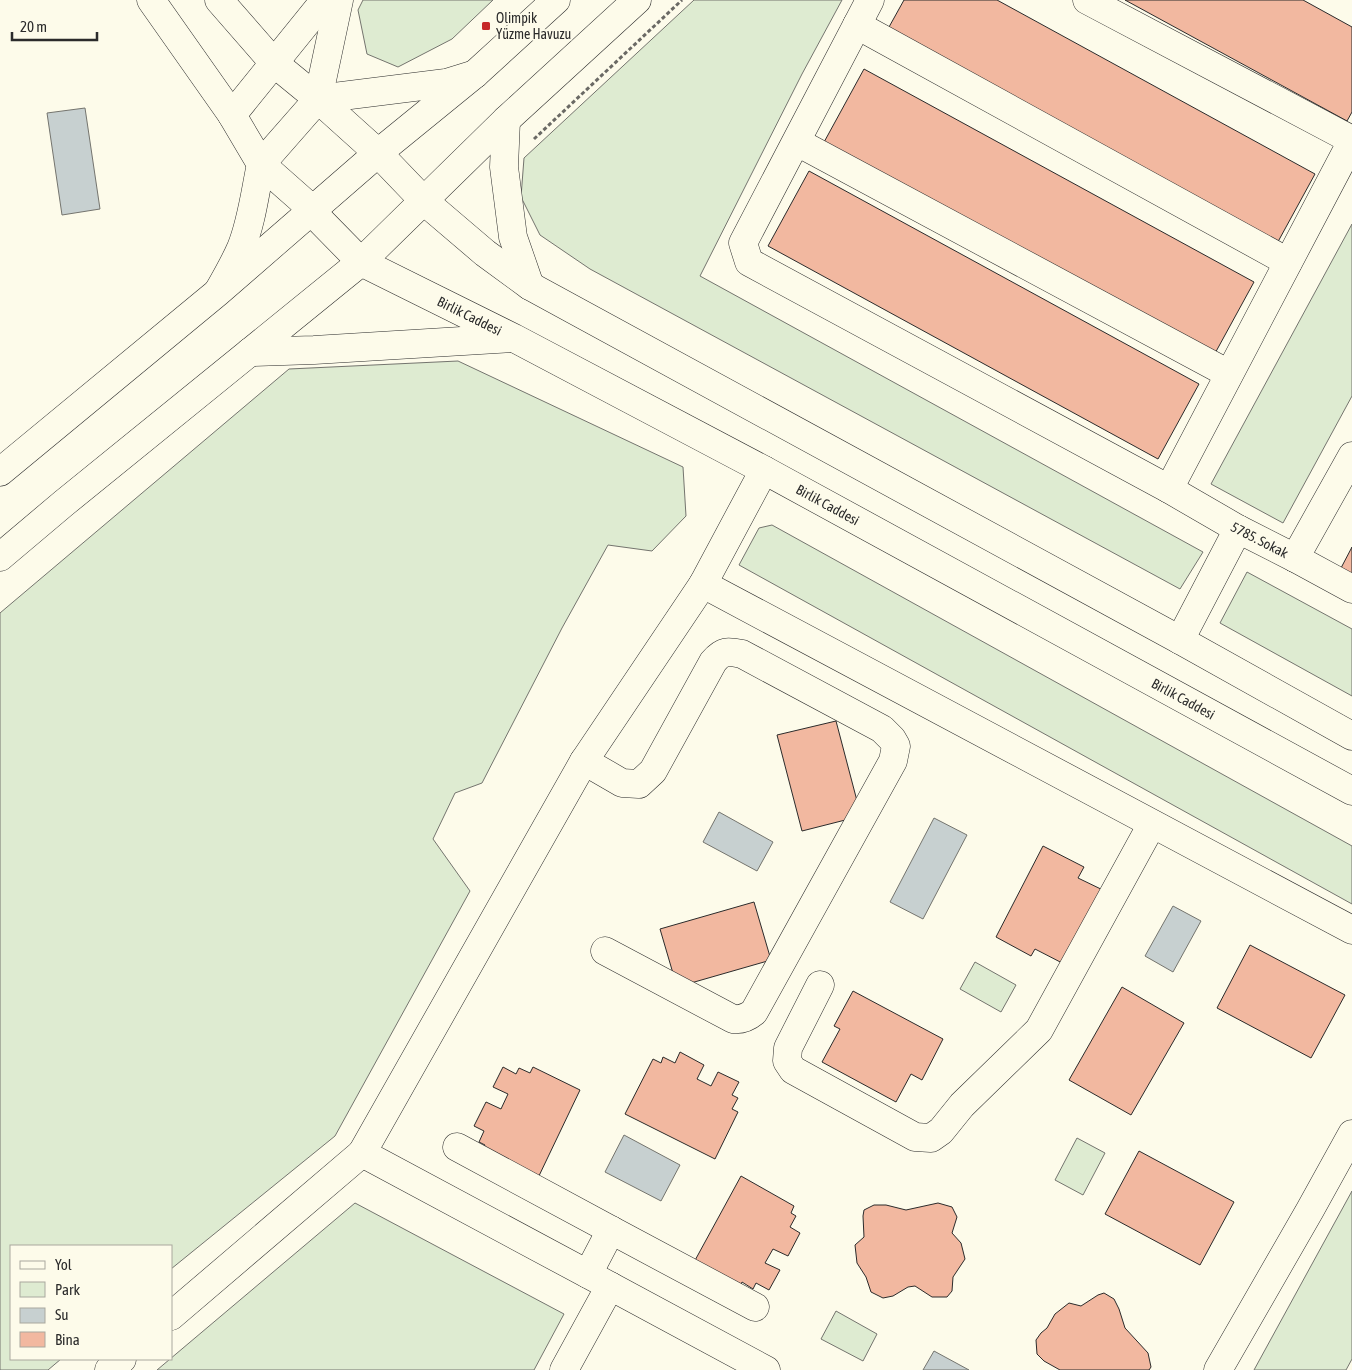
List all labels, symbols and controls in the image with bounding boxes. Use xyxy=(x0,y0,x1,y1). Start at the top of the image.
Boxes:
scale bar xyxy=(12,10,98,42)
place label: Olimpik Yüzme Havuzu xyxy=(496,10,571,42)
text: 20 m xyxy=(20,18,47,35)
marker: Olimpik Yüzme Havuzu xyxy=(480,20,492,32)
street label: Birlik Caddesi xyxy=(435,293,504,339)
street label: Birlik Caddesi xyxy=(793,481,862,529)
street label: 5785. Sokak xyxy=(1228,519,1291,561)
street label: Birlik Caddesi xyxy=(1149,675,1218,723)
legend xyxy=(10,1245,172,1360)
text: Yol xyxy=(55,1256,72,1273)
text: Park xyxy=(55,1281,80,1298)
text: Su xyxy=(55,1306,69,1323)
text: Bina xyxy=(55,1331,80,1348)

